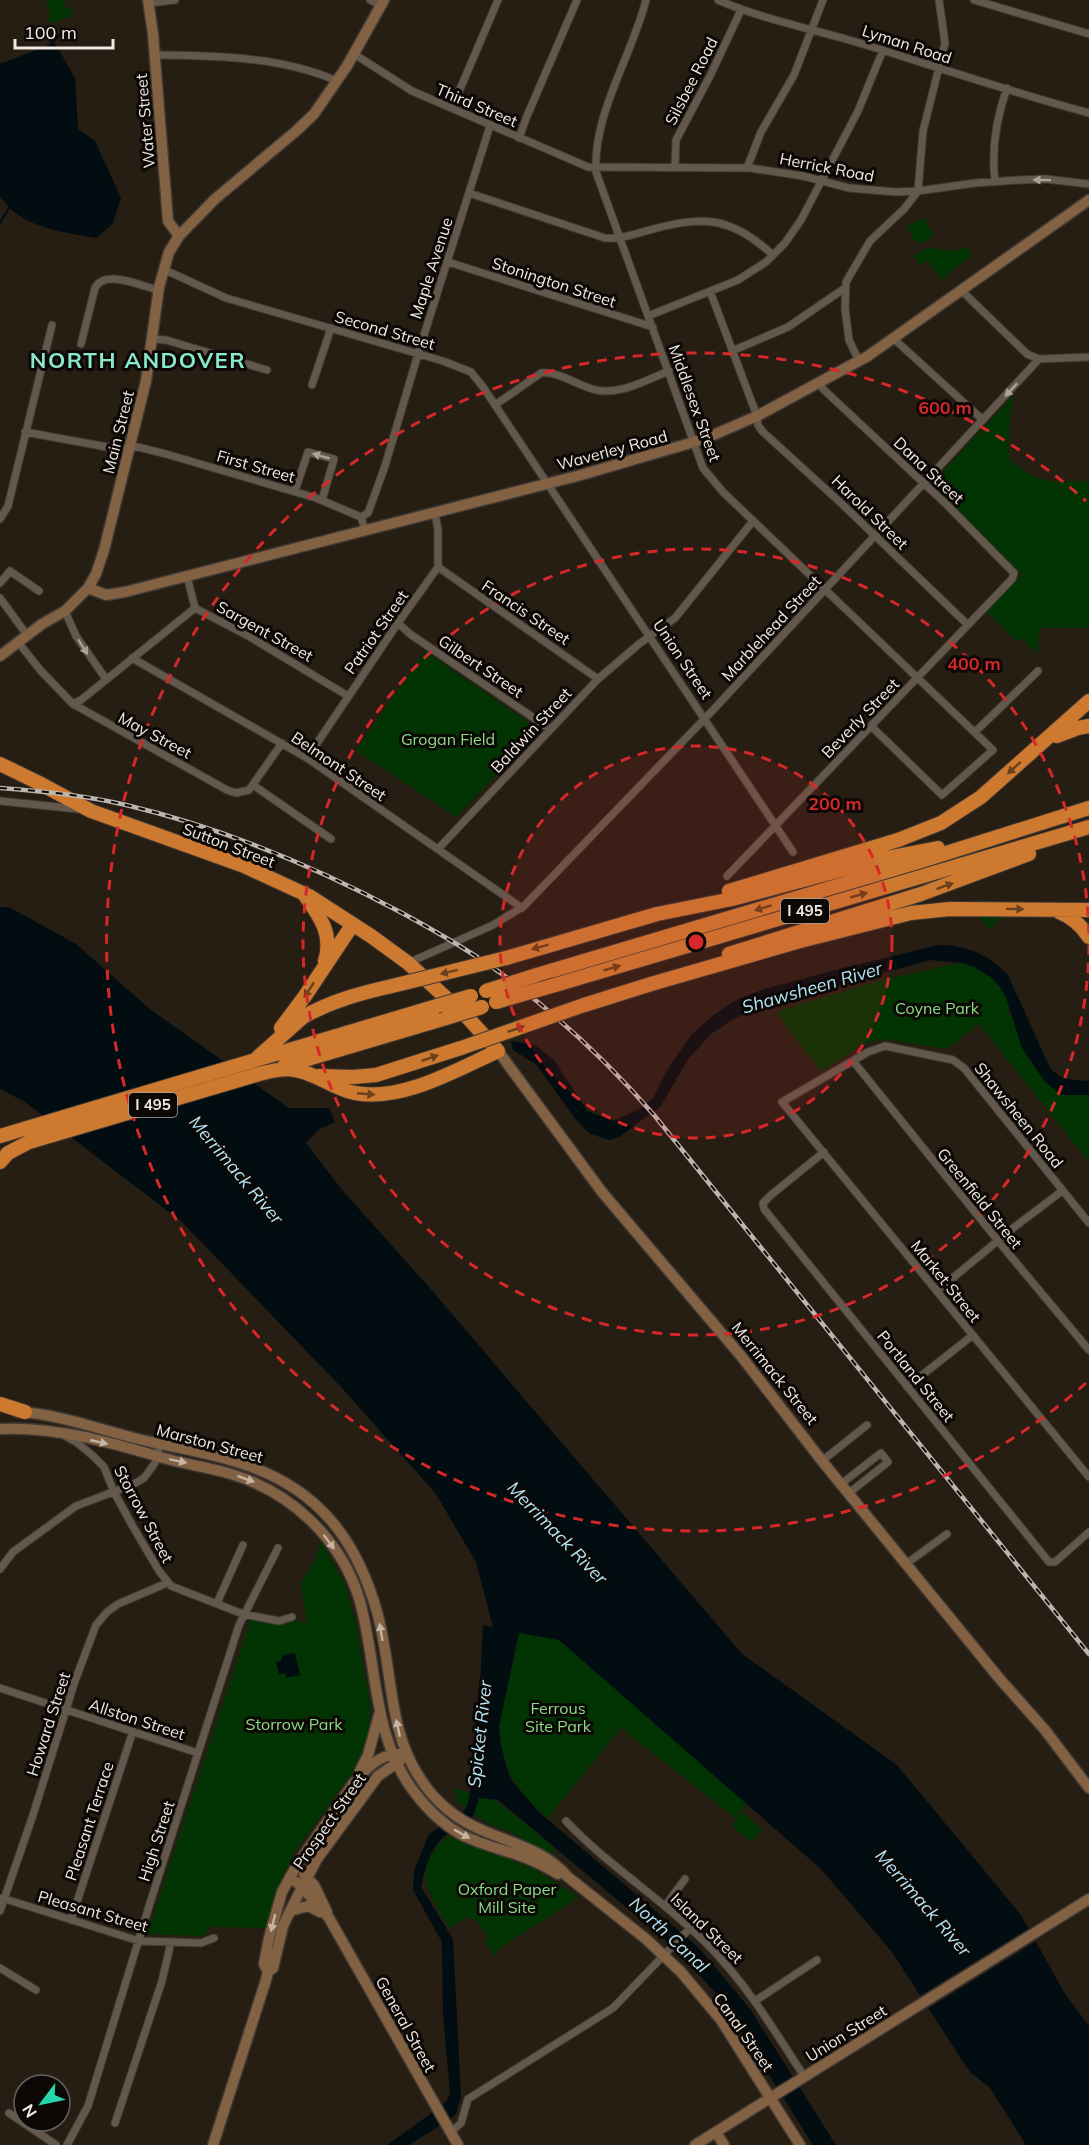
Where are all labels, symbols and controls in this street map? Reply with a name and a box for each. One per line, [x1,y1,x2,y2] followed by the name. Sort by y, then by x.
[15,12,112,50] scale bar
[860,20,954,68] street label: Lyman Road
[24,21,77,44] text: 100 m
[660,34,722,128] street label: Silsbee Road
[131,72,159,169] street label: Water Street
[433,79,521,131] street label: Third Street
[778,148,876,186] street label: Herrick Road
[1033,175,1052,184] one-way arrow
[405,215,457,321] street label: Maple Avenue
[489,253,619,312] street label: Stonington Street
[333,306,438,354] street label: Second Street
[665,342,726,464] street label: Middlesex Street
[30,346,246,374] district label: NORTH ANDOVER
[1005,382,1018,397] one-way arrow
[98,388,138,476] street label: Main Street
[918,396,972,419] text: 600 m
[555,426,669,474] street label: Waverley Road
[890,432,969,508] street label: Dana Street
[215,445,298,487] street label: First Street
[312,451,330,460] one-way arrow
[828,471,913,554] street label: Harold Street
[717,571,825,685] street label: Marblehead Street
[478,575,574,649] street label: Francis Street
[340,586,413,678] street label: Patriot Street
[213,596,317,666] street label: Sargent Street
[649,615,717,703] street label: Union Street
[435,630,527,702] street label: Gilbert Street
[77,638,89,654] one-way arrow
[947,652,1001,675] text: 400 m
[817,674,903,762] street label: Beverly Street
[486,683,576,777] street label: Baldwin Street
[115,707,195,763] street label: May Street
[288,727,391,805] street label: Belmont Street
[401,729,495,749] park label: Grogan Field
[1007,761,1022,774] one-way arrow
[808,792,862,815] text: 200 m
[180,818,278,872] street label: Sutton Street
[937,880,955,890] one-way arrow
[850,890,868,899] one-way arrow
[781,899,829,923] road number: I 495
[753,904,771,913] one-way arrow
[1005,904,1024,914] one-way arrow
[686,932,706,952] centre of rings
[531,943,549,953] one-way arrow
[739,956,886,1019] water label: Shawsheen River
[603,963,621,972] one-way arrow
[440,967,458,977] one-way arrow
[304,982,315,998] one-way arrow
[895,998,980,1018] park label: Coyne Park
[507,1024,525,1034] one-way arrow
[421,1053,439,1063] one-way arrow
[970,1058,1068,1172] street label: Shawsheen Road
[356,1089,375,1099] one-way arrow
[129,1093,177,1117] road number: I 495
[184,1111,289,1230] water label: Merrimack River
[933,1144,1027,1253] street label: Greenfield Street
[907,1236,985,1326] street label: Market Street
[728,1318,823,1429] street label: Merrimack Street
[873,1326,959,1426] street label: Portland Street
[155,1419,266,1467] street label: Marston Street
[90,1437,108,1447] one-way arrow
[169,1457,188,1466] one-way arrow
[110,1462,178,1566] street label: Storrow Street
[237,1474,255,1484] one-way arrow
[502,1476,613,1590] water label: Merrimack River
[323,1534,335,1549] one-way arrow
[376,1622,385,1641] one-way arrow
[22,1669,74,1779] street label: Howard Street
[462,1678,497,1789] water label: Spicket River
[87,1694,188,1744] street label: Allston Street
[525,1698,592,1736] park label: Ferrous Site Park
[246,1714,343,1734] park label: Storrow Park
[393,1718,402,1737] one-way arrow
[60,1759,118,1883] street label: Pleasant Terrace
[288,1769,370,1873] street label: Prospect Street
[134,1798,179,1884] street label: High Street
[454,1829,471,1839] one-way arrow
[871,1844,977,1962] water label: Merrimack River
[458,1879,556,1917] park label: Oxford Paper Mill Site
[36,1886,151,1936] street label: Pleasant Street
[667,1889,748,1968] street label: Island Street
[625,1892,715,1978] water label: North Canal
[267,1914,277,1933] one-way arrow
[372,1973,441,2076] street label: General Street
[710,1989,779,2076] street label: Canal Street
[802,2000,891,2066] street label: Union Street
[12,2073,72,2133] north arrow
[18,2101,41,2121] text: N

